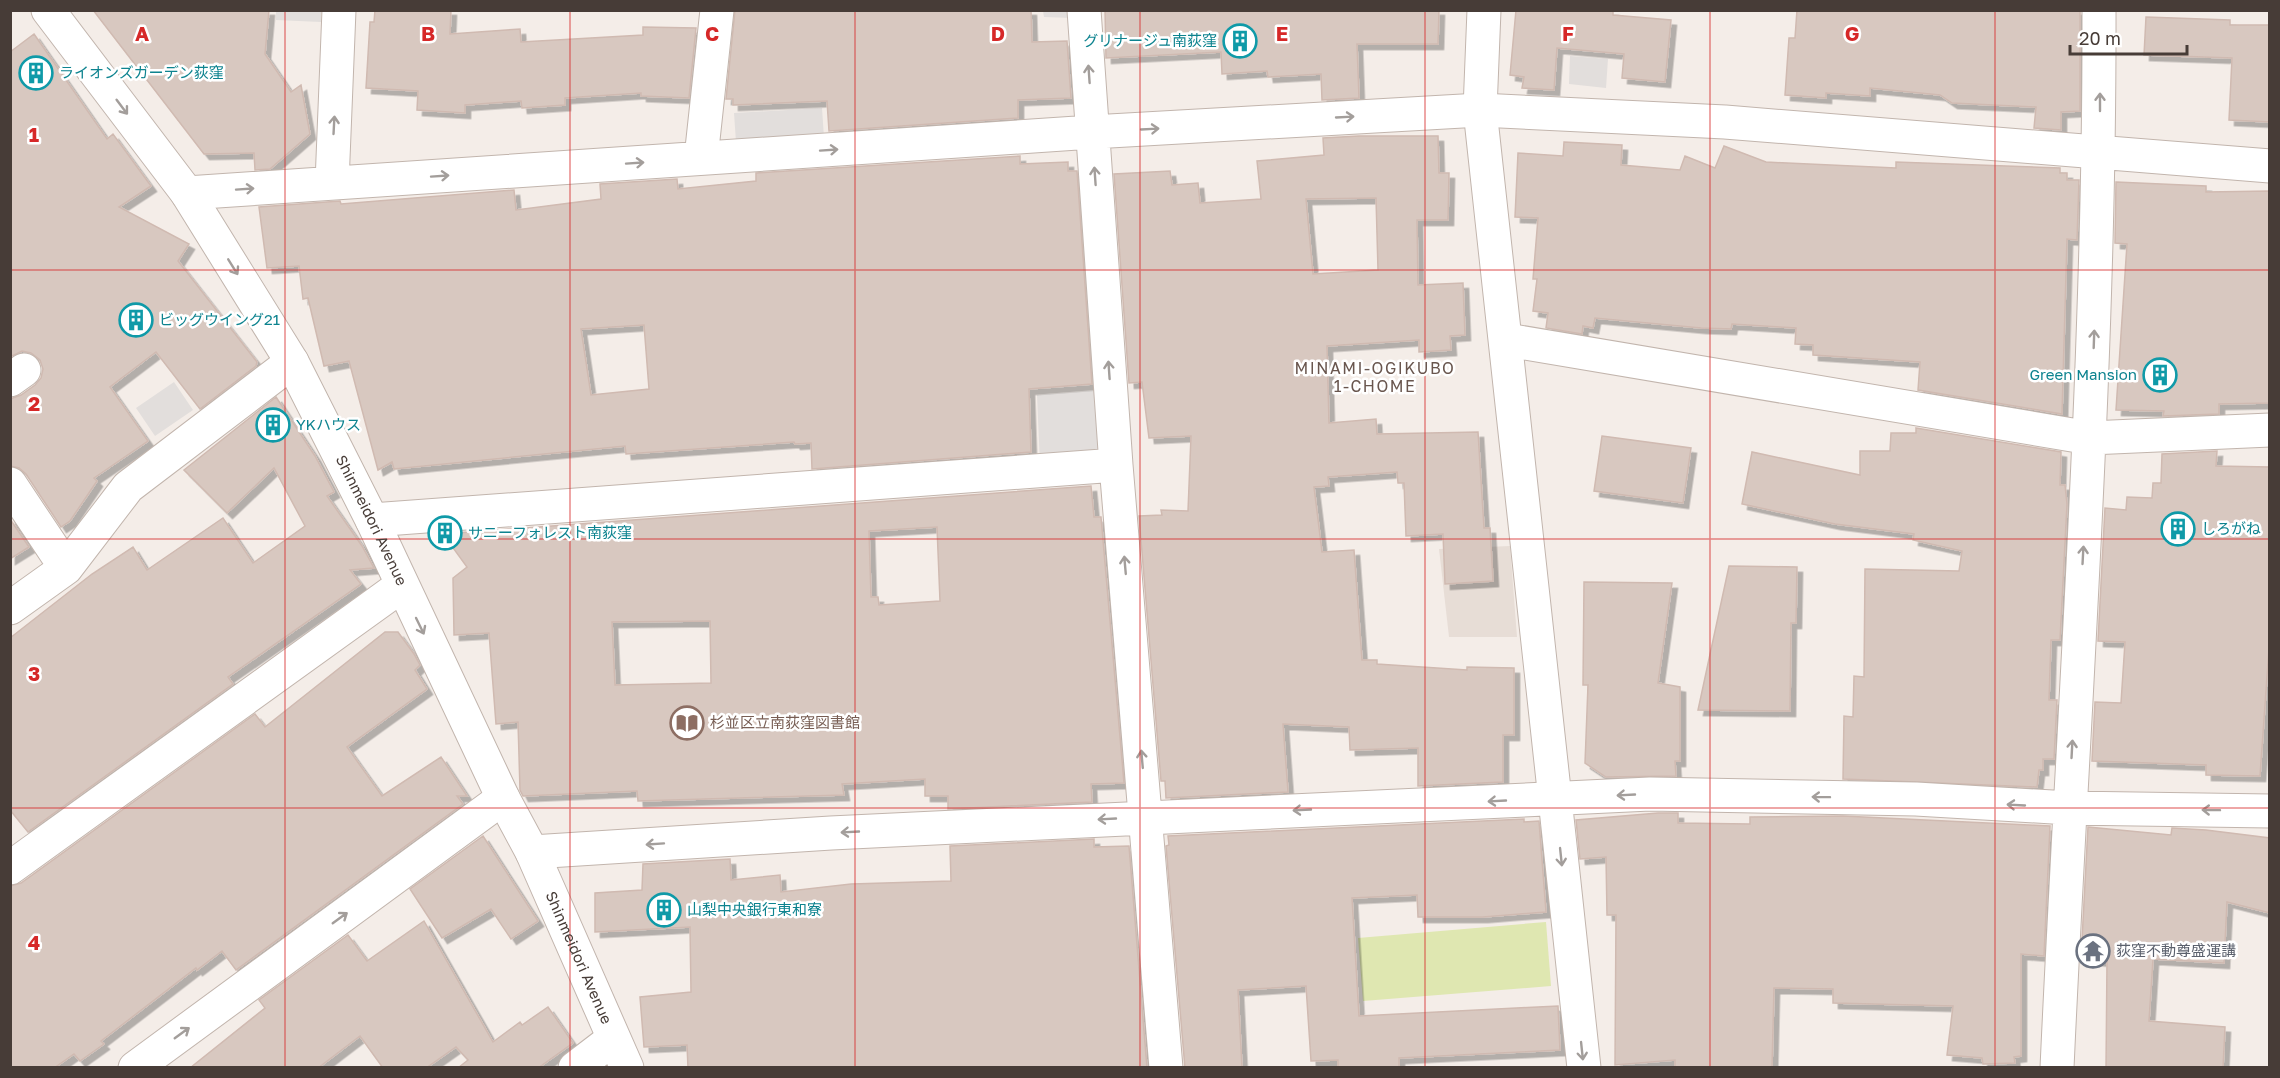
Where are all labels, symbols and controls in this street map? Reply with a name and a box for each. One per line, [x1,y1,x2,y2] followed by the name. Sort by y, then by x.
[2070,18,2187,56] scale bar
[135,21,149,45] text: A
[421,21,435,45] text: B
[705,21,719,45] text: C
[991,21,1005,45] text: D
[1276,21,1288,45] text: E
[1562,21,1574,45] text: F
[1845,21,1859,45] text: G
[1222,23,1258,59] building icon: グリナージュ南荻窪
[2079,27,2121,49] text: 20 m
[1083,31,1217,49] place label: グリナージュ南荻窪
[18,55,54,91] building icon: ライオンズガーデン荻窪
[59,63,224,81] place label: ライオンズガーデン荻窪
[1083,64,1094,84] one-way arrow
[2094,93,2106,113] one-way arrow
[115,99,128,115] one-way arrow
[1335,112,1354,123] one-way arrow
[329,115,340,135] one-way arrow
[29,122,39,146] text: 1
[1140,123,1160,134] one-way arrow
[819,144,839,155] one-way arrow
[624,157,644,168] one-way arrow
[1089,166,1100,186] one-way arrow
[430,170,449,181] one-way arrow
[235,183,255,194] one-way arrow
[227,258,239,275] one-way arrow
[118,302,154,338] building icon: ビッグウイング21
[159,310,280,328] place label: ビッグウイング21
[2088,329,2099,349] one-way arrow
[2142,357,2178,393] building icon: Green Mansion
[1295,358,1455,396] district label: MINAMI-OGIKUBO 1-CHOME
[1103,361,1114,381] one-way arrow
[2030,365,2137,383] place label: Green Mansion
[28,391,40,415] text: 2
[255,407,291,443] building icon: YKハウス
[296,415,361,433] place label: YKハウス
[333,452,412,588] street label: Shinmeidori Avenue
[2160,511,2196,547] building icon: しろがね
[427,515,463,551] building icon: サニーフォレスト南荻窪
[2201,519,2261,537] place label: しろがね
[468,523,632,541] place label: サニーフォレスト南荻窪
[2078,545,2089,565] one-way arrow
[1119,555,1130,575] one-way arrow
[415,616,427,634] one-way arrow
[28,661,40,685] text: 3
[669,705,705,741] library icon: 杉並区立南荻窪図書館
[710,713,860,731] place label: 杉並区立南荻窪図書館
[2067,740,2078,760] one-way arrow
[1136,749,1147,769] one-way arrow
[1617,790,1637,801] one-way arrow
[1812,792,1832,803] one-way arrow
[1487,796,1507,807] one-way arrow
[2007,799,2027,810] one-way arrow
[1292,805,1312,816] one-way arrow
[2202,805,2222,816] one-way arrow
[1098,814,1118,825] one-way arrow
[840,827,860,838] one-way arrow
[646,839,666,850] one-way arrow
[1556,846,1567,866] one-way arrow
[542,888,617,1027] street label: Shinmeidori Avenue
[646,892,682,928] building icon: 山梨中央銀行東和寮
[687,900,822,918] place label: 山梨中央銀行東和寮
[331,911,347,924] one-way arrow
[28,930,40,954] text: 4
[2075,933,2111,969] temple icon: 荻窪不動尊盛運講
[2116,941,2236,959] place label: 荻窪不動尊盛運講
[174,1027,190,1039] one-way arrow
[1577,1040,1588,1060] one-way arrow

